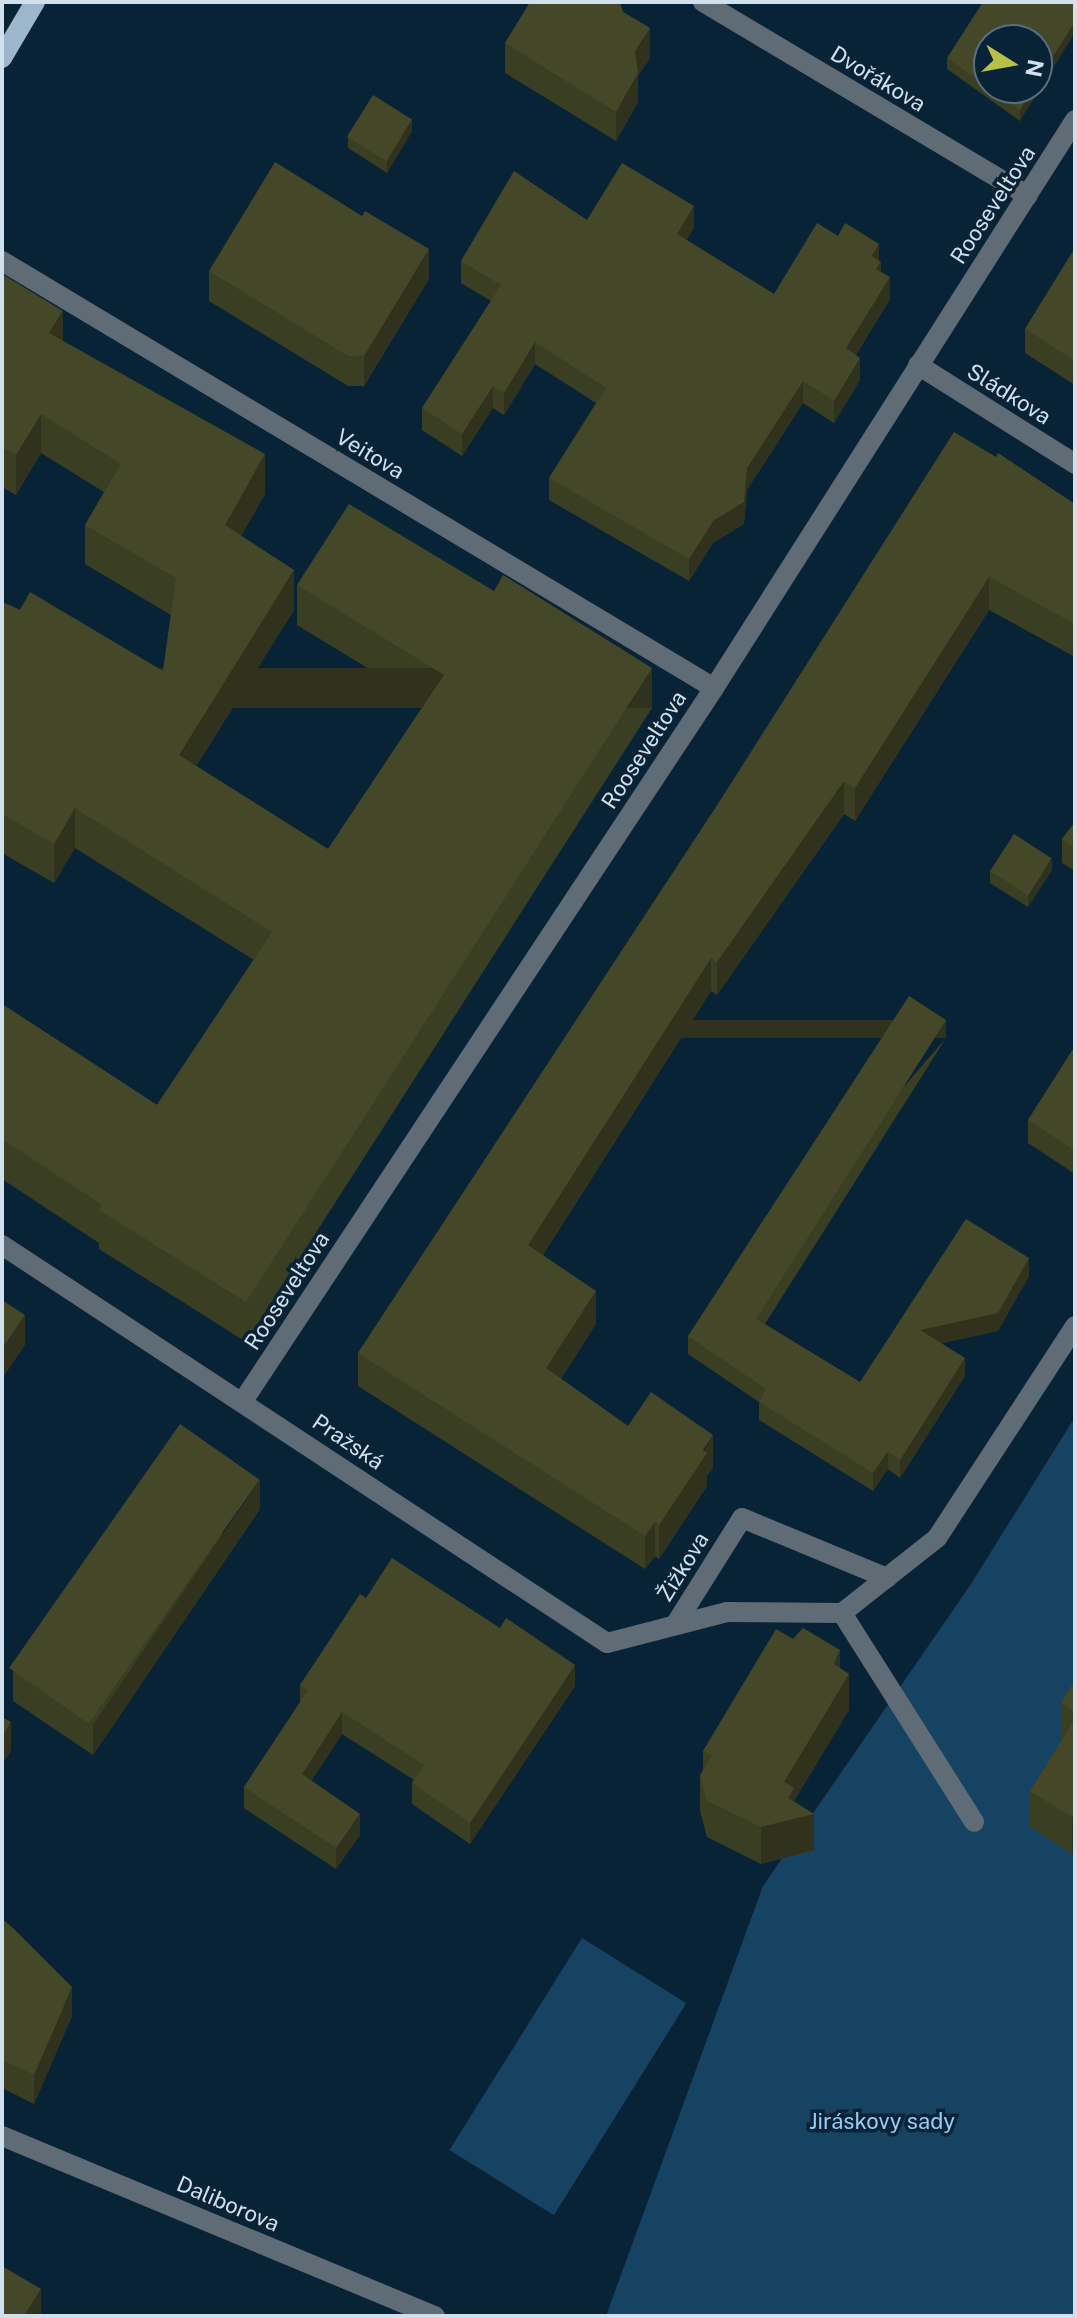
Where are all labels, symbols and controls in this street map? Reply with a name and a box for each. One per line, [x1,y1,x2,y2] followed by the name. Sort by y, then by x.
[973,24,1053,104] north arrow
[826,40,930,118] street label: Dvořákova
[1020,57,1049,79] text: N
[945,141,1041,269] street label: Rooseveltova
[962,358,1056,430] street label: Sládkova
[331,423,409,485] street label: Veitova
[596,686,692,814] street label: Rooseveltova
[239,1227,335,1355] street label: Rooseveltova
[307,1409,389,1475] street label: Pražská
[651,1527,715,1607] street label: Žižkova
[809,2109,955,2135] park label: Jiráskovy sady
[173,2171,283,2237] street label: Daliborova

